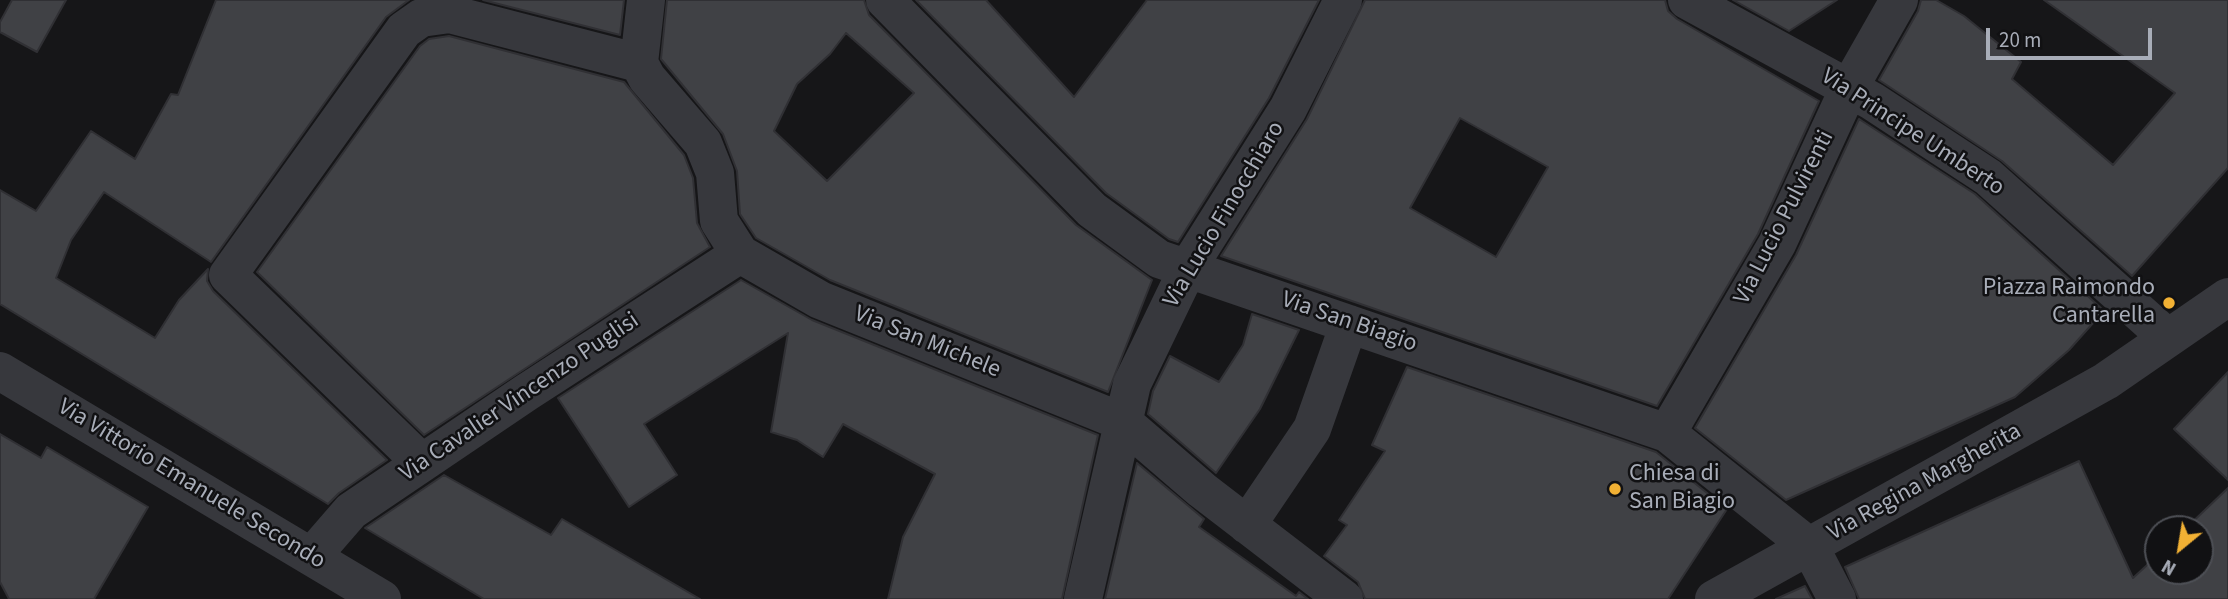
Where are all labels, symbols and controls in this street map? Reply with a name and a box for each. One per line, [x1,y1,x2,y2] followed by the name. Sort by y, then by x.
[1990,14,2156,58] scale bar
[1999,25,2041,55] text: 20 m
[1815,63,2009,203] street label: Via Principe Umberto
[1158,117,1292,313] street label: Via Lucio Finocchiaro
[1729,126,1841,310] street label: Via Lucio Pulvirenti
[1983,275,2155,331] place label: Piazza Raimondo Cantarella
[1278,286,1420,360] street label: Via San Biagio
[2161,295,2177,311] marker: Piazza Raimondo Cantarella
[850,301,1004,385] street label: Via San Michele
[395,307,645,489] street label: Via Cavalier Vincenzo Puglisi
[52,394,330,576] street label: Via Vittorio Emanuele Secondo
[1823,418,2027,548] street label: Via Regina Margherita
[1629,461,1735,517] place label: Chiesa di San Biagio
[1607,481,1623,497] marker: Chiesa di San Biagio
[2144,515,2214,585] north arrow
[2157,552,2181,582] text: N

